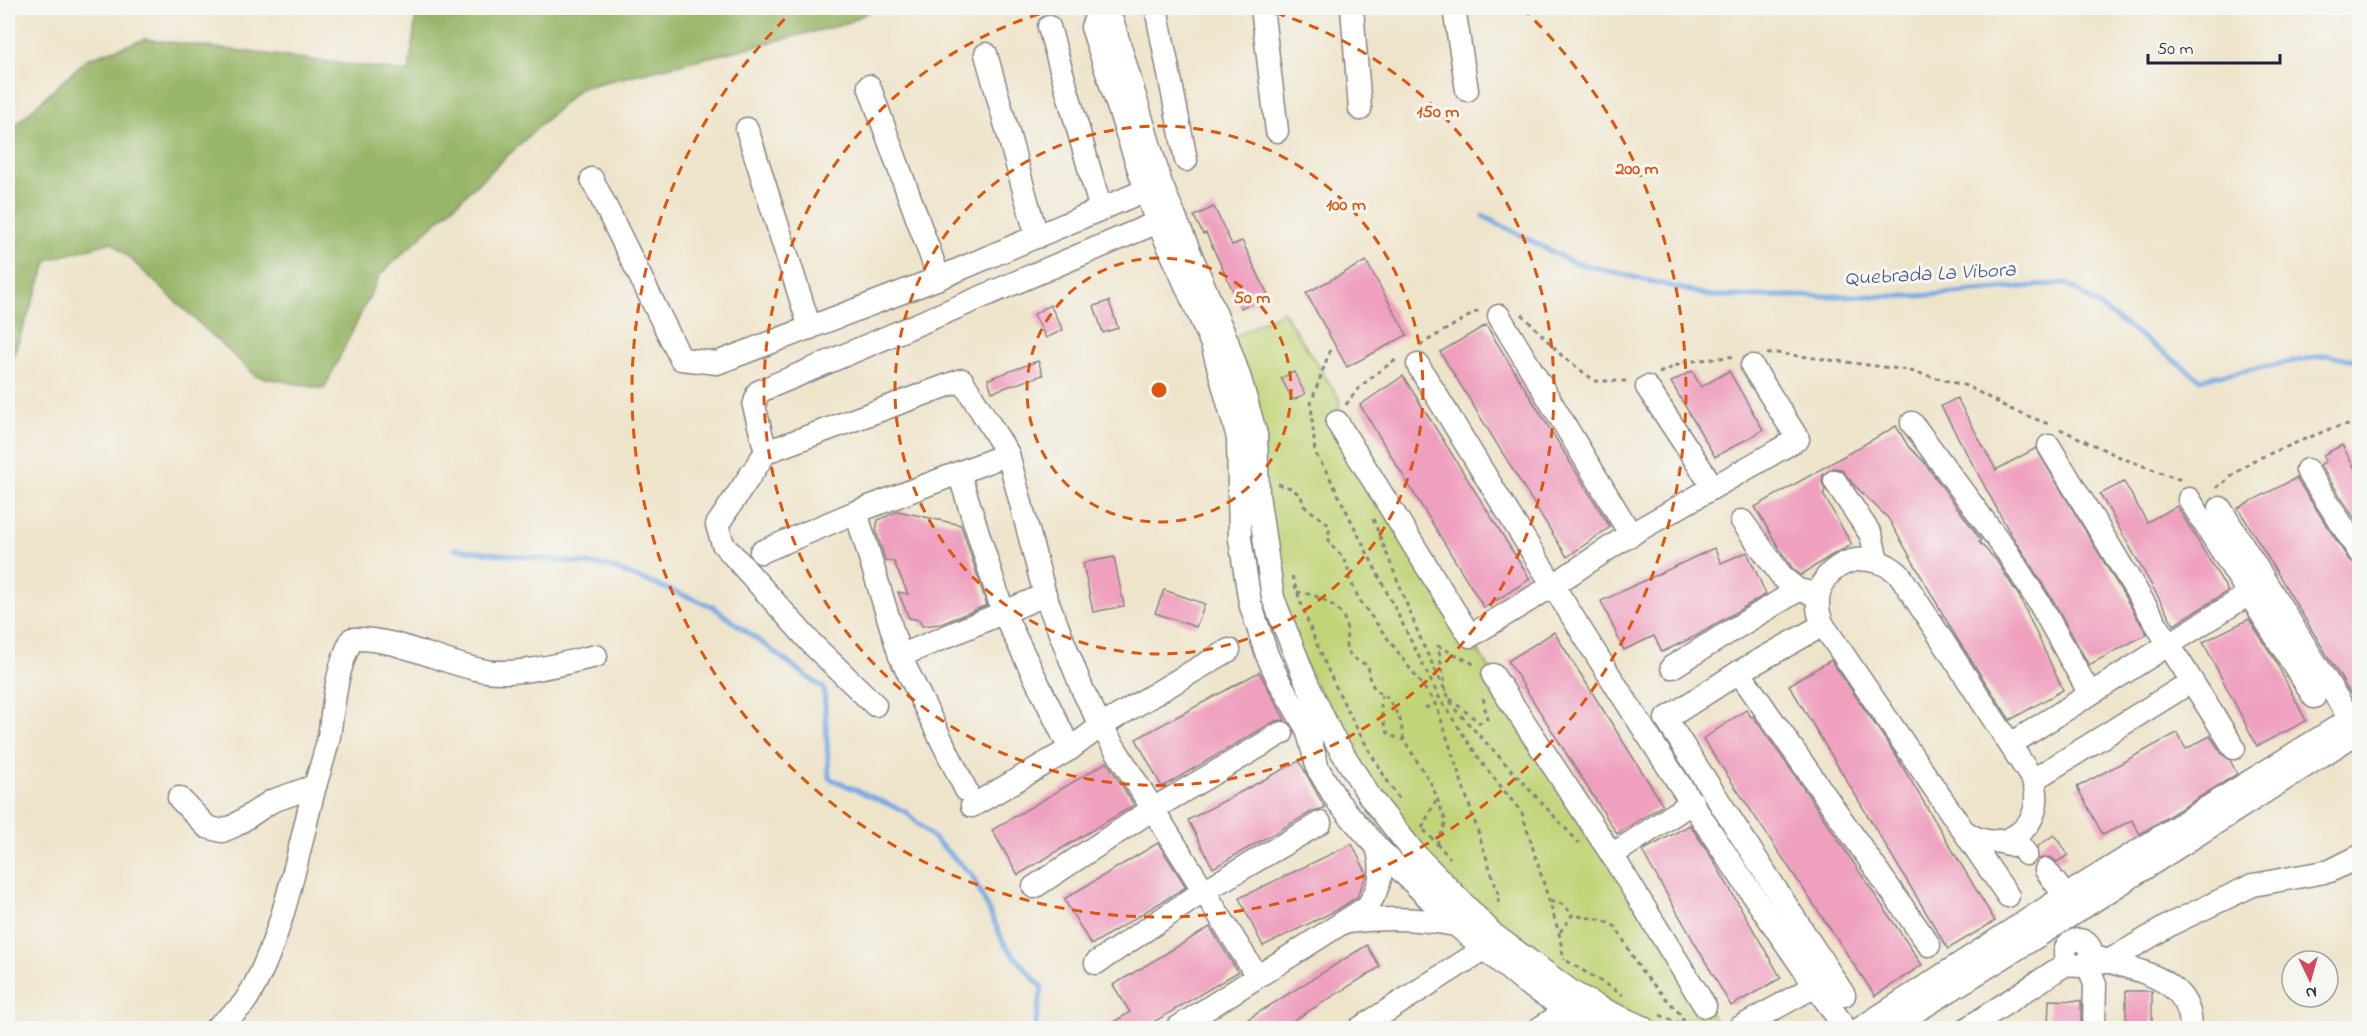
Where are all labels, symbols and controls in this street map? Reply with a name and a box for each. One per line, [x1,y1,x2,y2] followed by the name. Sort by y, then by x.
[2148,27,2280,65] scale bar
[2157,37,2194,63] text: 50 m
[1417,100,1459,126] text: 150 m
[1615,157,1659,183] text: 200 m
[1326,193,1366,219] text: 100 m
[1844,256,2017,294] water label: Quebrada La Vibora
[1234,286,1270,312] text: 50 m
[1149,380,1169,400] centre of rings
[2280,949,2340,1009] north arrow
[2305,980,2318,1004] text: N

